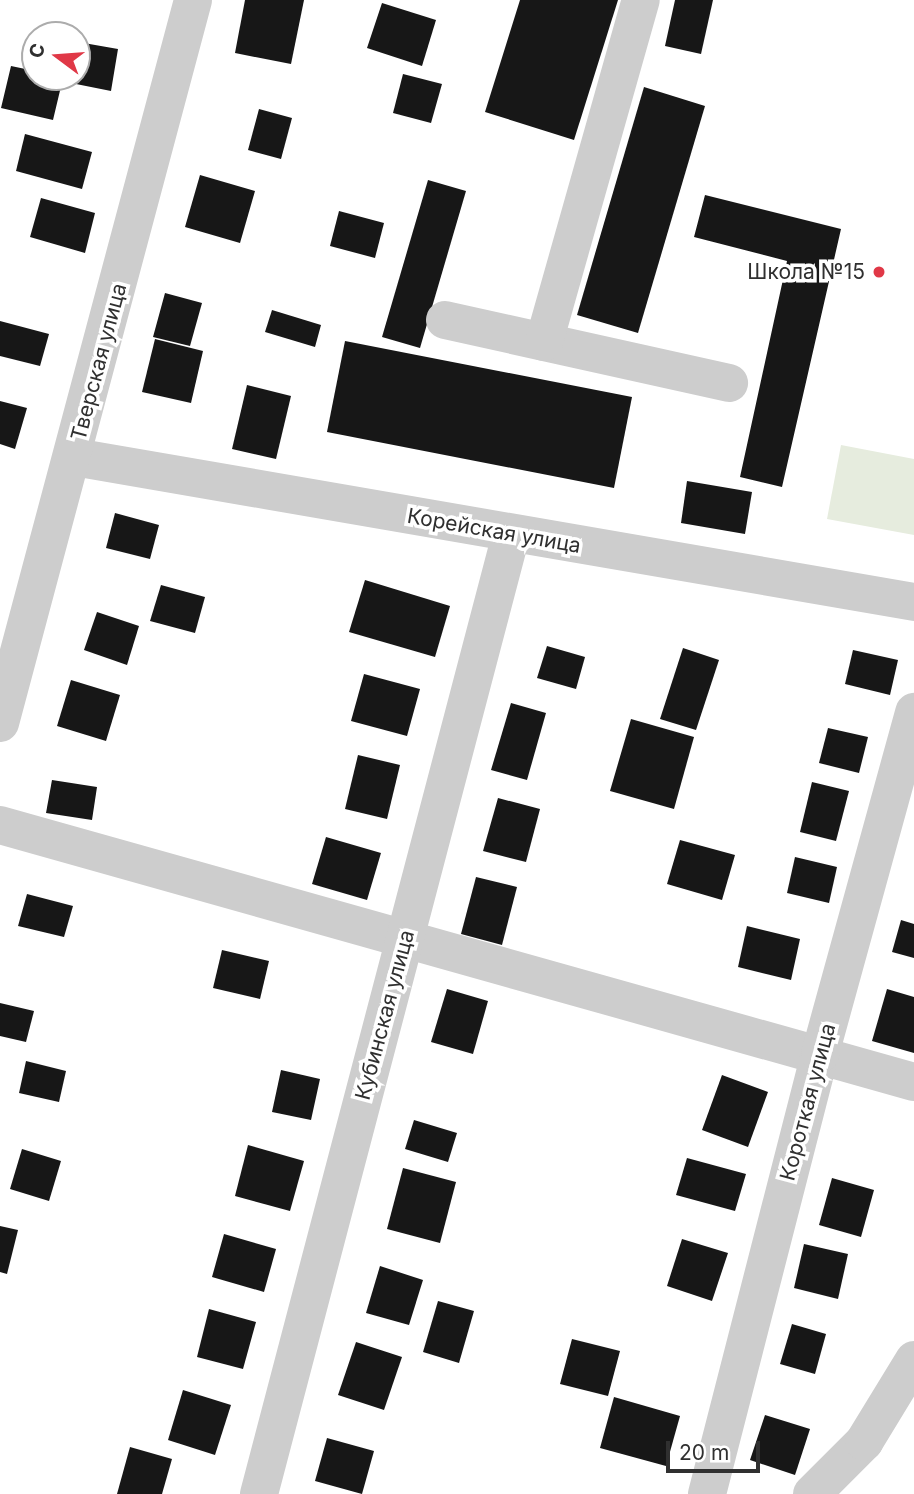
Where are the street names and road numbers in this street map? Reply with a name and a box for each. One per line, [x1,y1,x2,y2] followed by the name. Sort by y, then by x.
[66,281,132,443] street label: Тверская улица
[405,503,583,559] street label: Корейская улица
[350,927,420,1103] street label: Кубинская улица
[775,1021,841,1183] street label: Короткая улица

